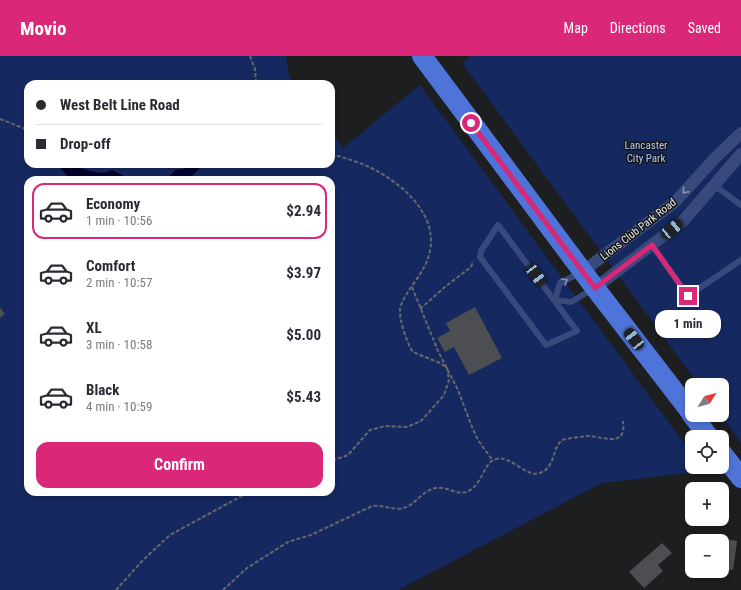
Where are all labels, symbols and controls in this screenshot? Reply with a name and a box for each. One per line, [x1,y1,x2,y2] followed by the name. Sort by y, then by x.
[20,17,67,40] text: Movio
[564,20,588,36] text: Map
[610,20,666,36] text: Directions
[688,20,721,36] text: Saved
[60,96,180,114] text: West Belt Line Road
[462,114,480,132] route start
[60,135,111,153] text: Drop-off
[625,139,668,165] park label: Lancaster City Park
[682,186,689,194] one-way arrow
[38,193,74,229] icon: car
[86,195,140,213] text: Economy
[598,196,679,263] street label: Lions Club Park Road
[286,202,321,220] text: $2.94
[86,213,152,228] text: 1 min · 10:56
[659,217,685,241] car
[38,255,74,291] icon: car
[86,257,135,275] text: Comfort
[524,262,548,288] car
[286,264,321,282] text: $3.97
[86,275,152,290] text: 2 min · 10:57
[561,279,568,286] one-way arrow
[679,287,697,305] route end
[655,310,721,338] callout: 1 min
[674,316,702,331] text: 1 min
[38,317,74,353] icon: car
[86,319,102,337] text: XL
[286,326,321,344] text: $5.00
[622,326,646,352] car
[86,337,152,352] text: 3 min · 10:58
[685,378,729,422] north arrow
[685,378,729,578] map controls
[38,379,74,415] icon: car
[86,381,119,399] text: Black
[286,388,321,406] text: $5.43
[86,399,152,414] text: 4 min · 10:59
[685,430,729,474] button: locate
[36,442,323,488] button: Confirm
[685,482,729,526] button: +
[685,534,729,578] button: −

